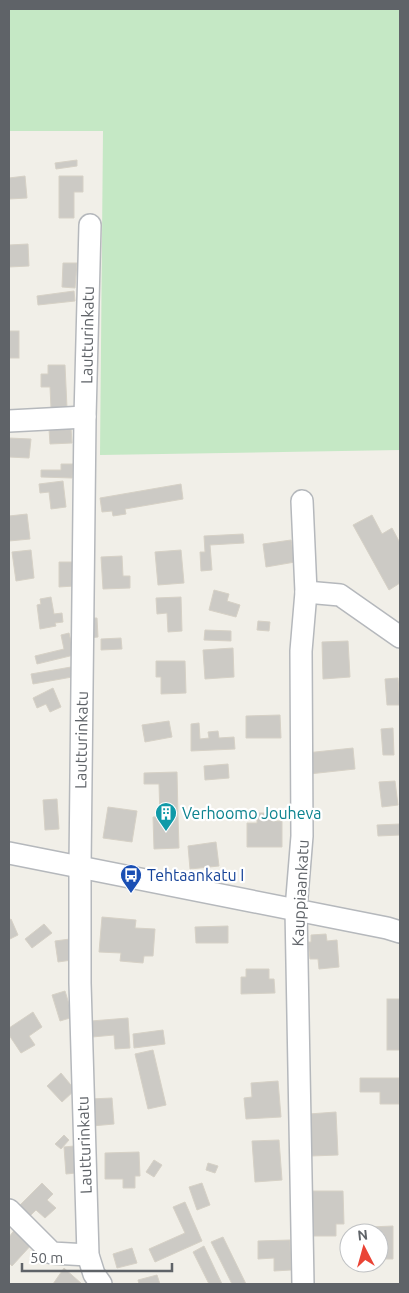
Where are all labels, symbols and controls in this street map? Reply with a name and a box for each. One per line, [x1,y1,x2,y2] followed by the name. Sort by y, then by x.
[77,286,97,384] street label: Lautturinkatu
[71,691,91,789] street label: Lautturinkatu
[154,801,178,832] building icon: Verhoomo Jouheva
[182,804,322,822] place label: Verhoomo Jouheva
[288,839,312,947] street label: Kauppiaankatu
[119,863,143,894] bus stop icon: Tehtaankatu I
[147,866,244,884] place label: Tehtaankatu I
[73,1096,95,1194] street label: Lautturinkatu
[339,1223,389,1273] north arrow
[357,1227,369,1244] text: N
[22,1240,172,1272] scale bar
[30,1249,63,1266] text: 50 m

